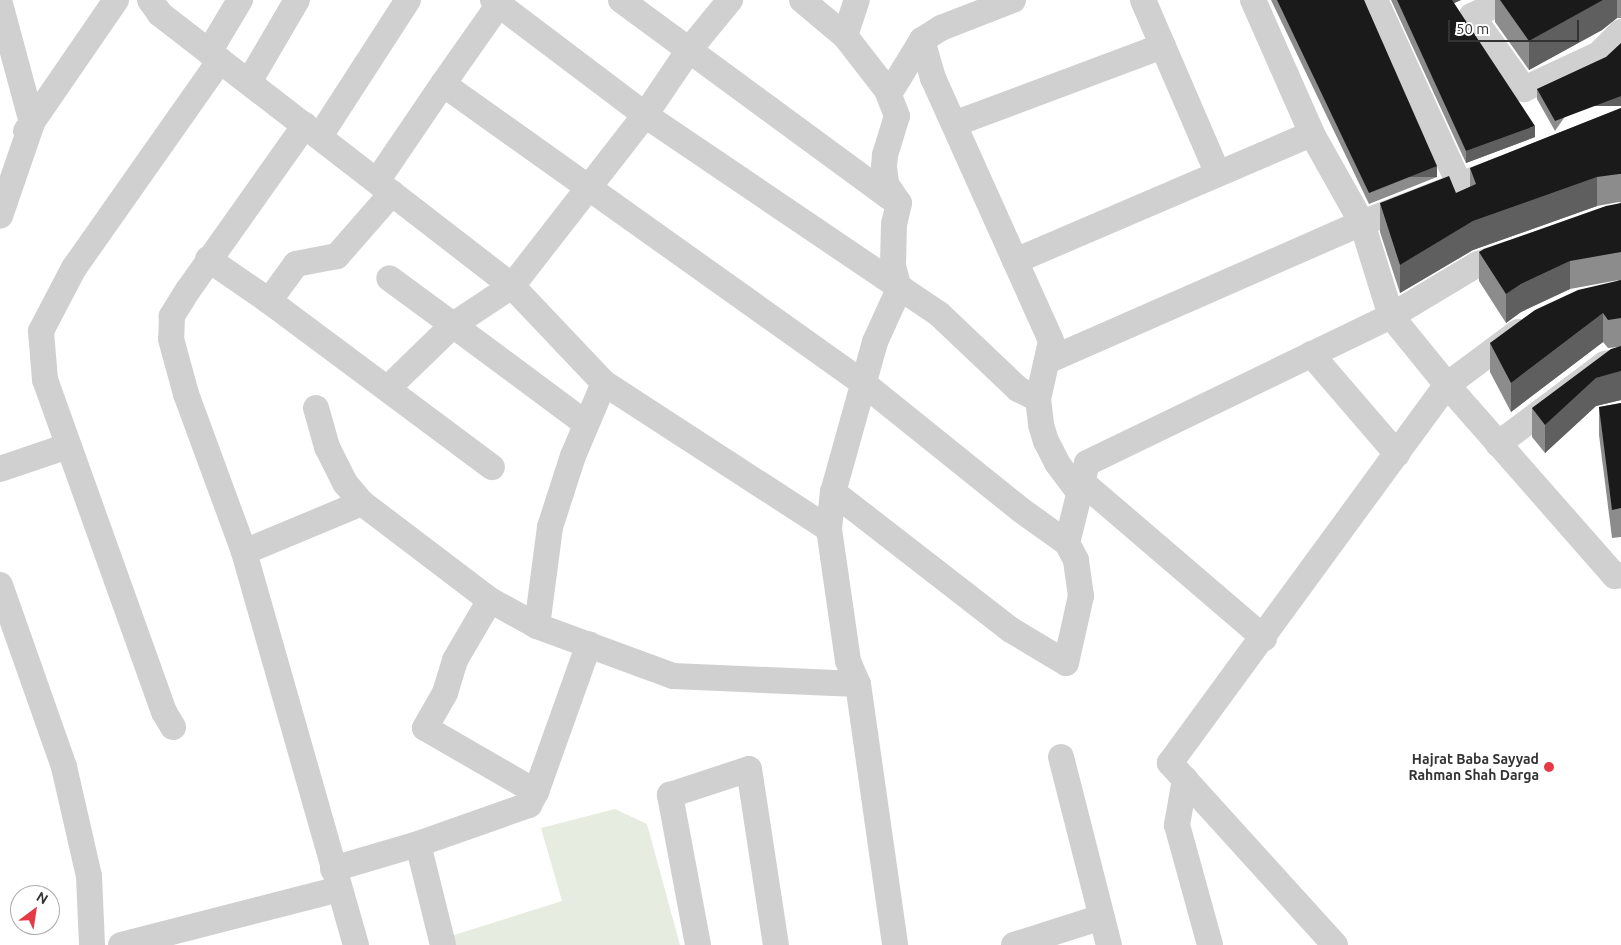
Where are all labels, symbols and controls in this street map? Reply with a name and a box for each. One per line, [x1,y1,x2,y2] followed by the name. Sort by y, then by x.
[1451,10,1582,42] scale bar
[1456,20,1489,37] text: 50 m
[1409,751,1539,784] place label: Hajrat Baba Sayyad Rahman Shah Darga
[1543,761,1555,773] marker: Hajrat Baba Sayyad Rahman Shah Darga
[10,885,60,935] north arrow
[34,888,51,908] text: N

